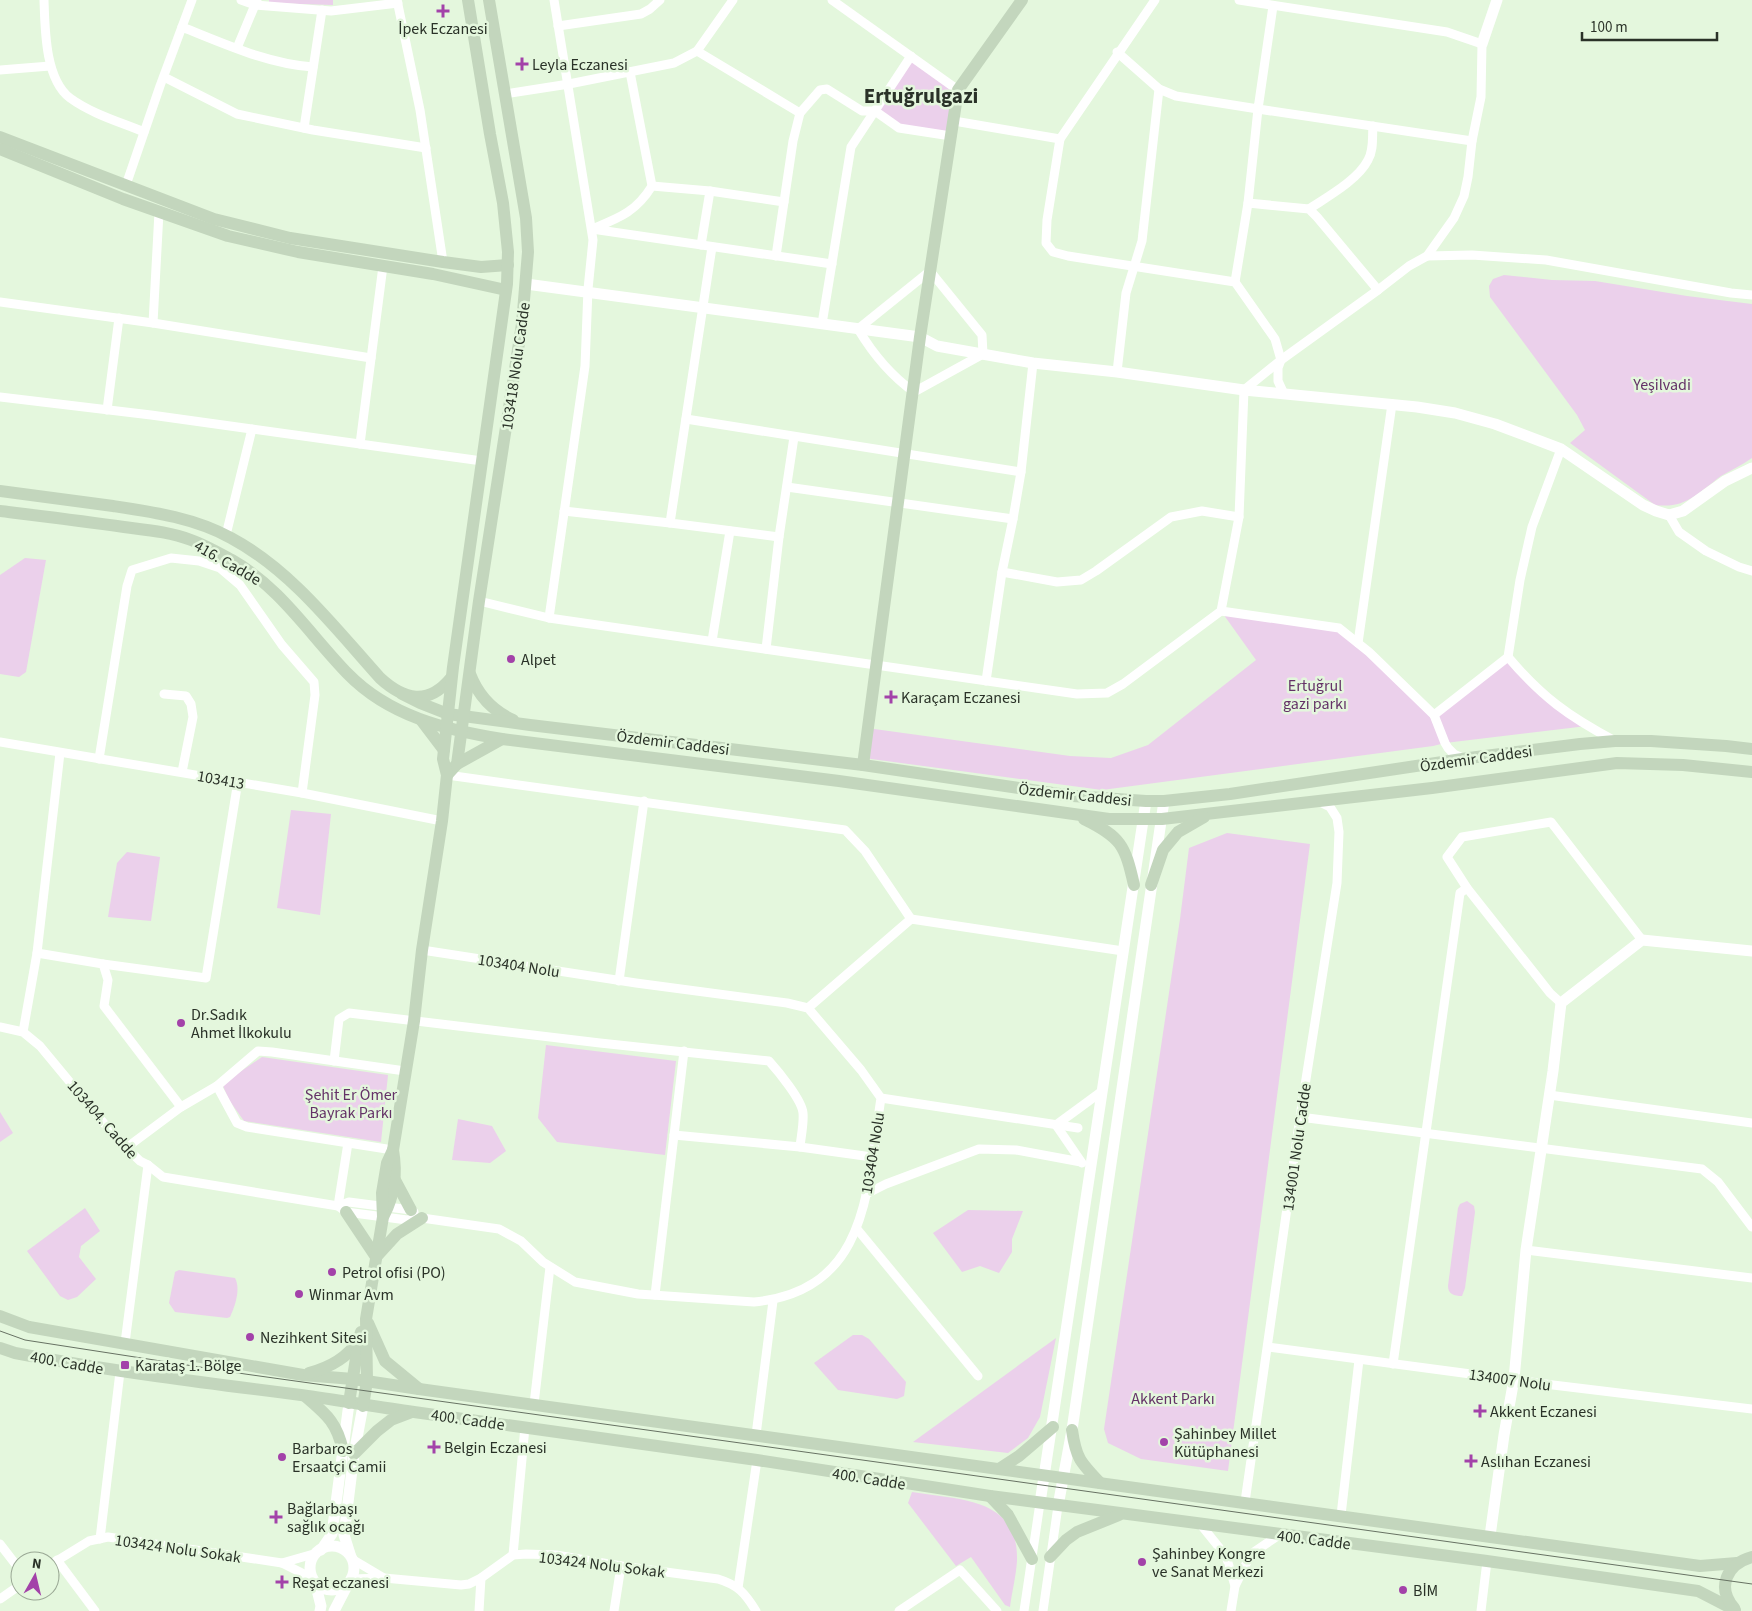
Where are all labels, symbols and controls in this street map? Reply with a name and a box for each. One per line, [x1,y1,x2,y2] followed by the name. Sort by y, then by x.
[437,5,449,17] marker: İpek Eczanesi
[1582,10,1717,42] scale bar
[1590,17,1628,38] text: 100 m
[398,18,488,40] place label: İpek Eczanesi
[532,54,628,76] place label: Leyla Eczanesi
[516,58,528,70] marker: Leyla Eczanesi
[864,81,978,111] district label: Ertuğrulgazi
[496,301,536,431] street label: 103418 Nolu Cadde
[1632,374,1691,396] park label: Yeşilvadi
[190,535,265,591] street label: 416. Cadde
[521,649,556,671] place label: Alpet
[505,653,517,665] marker: Alpet
[1283,675,1347,715] park label: Ertuğrul gazi parkı
[901,687,1021,709] place label: Karaçam Eczanesi
[885,691,897,703] marker: Karaçam Eczanesi
[615,725,731,761] street label: Özdemir Caddesi
[1418,740,1534,778] street label: Özdemir Caddesi
[195,765,246,795] street label: 103413
[1017,778,1132,812] street label: Özdemir Caddesi
[476,949,561,983] street label: 103404 Nolu
[191,1004,292,1044] place label: Dr.Sadık Ahmet İlkokulu
[175,1017,187,1029] marker: Dr.Sadık Ahmet İlkokulu
[62,1076,143,1164] street label: 103404. Cadde
[1277,1082,1317,1212] street label: 134001 Nolu Cadde
[305,1084,398,1124] park label: Şehit Er Ömer Bayrak Parkı
[856,1111,890,1196] street label: 103404 Nolu
[342,1262,446,1284] place label: Petrol ofisi (PO)
[326,1266,338,1278] marker: Petrol ofisi (PO)
[309,1284,394,1306] place label: Winmar Avm
[293,1288,305,1300] marker: Winmar Avm
[260,1327,367,1349] place label: Nezihkent Sitesi
[244,1331,256,1343] marker: Nezihkent Sitesi
[29,1346,105,1380] street label: 400. Cadde
[135,1355,242,1377] place label: Karataş 1. Bölge
[119,1359,131,1371] marker: Karataş 1. Bölge
[1467,1363,1552,1397] street label: 134007 Nolu
[1131,1388,1215,1410] park label: Akkent Parkı
[1490,1401,1597,1423] place label: Akkent Eczanesi
[430,1404,506,1436] street label: 400. Cadde
[1474,1405,1486,1417] marker: Akkent Eczanesi
[1174,1423,1277,1463] place label: Şahinbey Millet Kütüphanesi
[1158,1436,1170,1448] marker: Şahinbey Millet Kütüphanesi
[444,1437,547,1459] place label: Belgin Eczanesi
[292,1438,387,1478] place label: Barbaros Ersaatçi Camii
[428,1441,440,1453] marker: Belgin Eczanesi
[276,1451,288,1463] marker: Barbaros Ersaatçi Camii
[1481,1451,1591,1473] place label: Aslıhan Eczanesi
[1465,1455,1477,1467] marker: Aslıhan Eczanesi
[831,1462,907,1496] street label: 400. Cadde
[287,1498,365,1538] place label: Bağlarbaşı sağlık ocağı
[269,1510,283,1524] marker: Bağlarbaşı sağlık ocağı
[1276,1525,1352,1555] street label: 400. Cadde
[114,1529,242,1569] street label: 103424 Nolu Sokak
[1152,1543,1266,1583] place label: Şahinbey Kongre ve Sanat Merkezi
[538,1546,666,1584] street label: 103424 Nolu Sokak
[10,1551,60,1601] north arrow
[31,1554,43,1575] text: N
[1136,1556,1148,1568] marker: Şahinbey Kongre ve Sanat Merkezi
[292,1572,389,1594] place label: Reşat eczanesi
[276,1576,288,1588] marker: Reşat eczanesi
[1413,1580,1438,1602] place label: BİM
[1397,1584,1409,1596] marker: BİM

